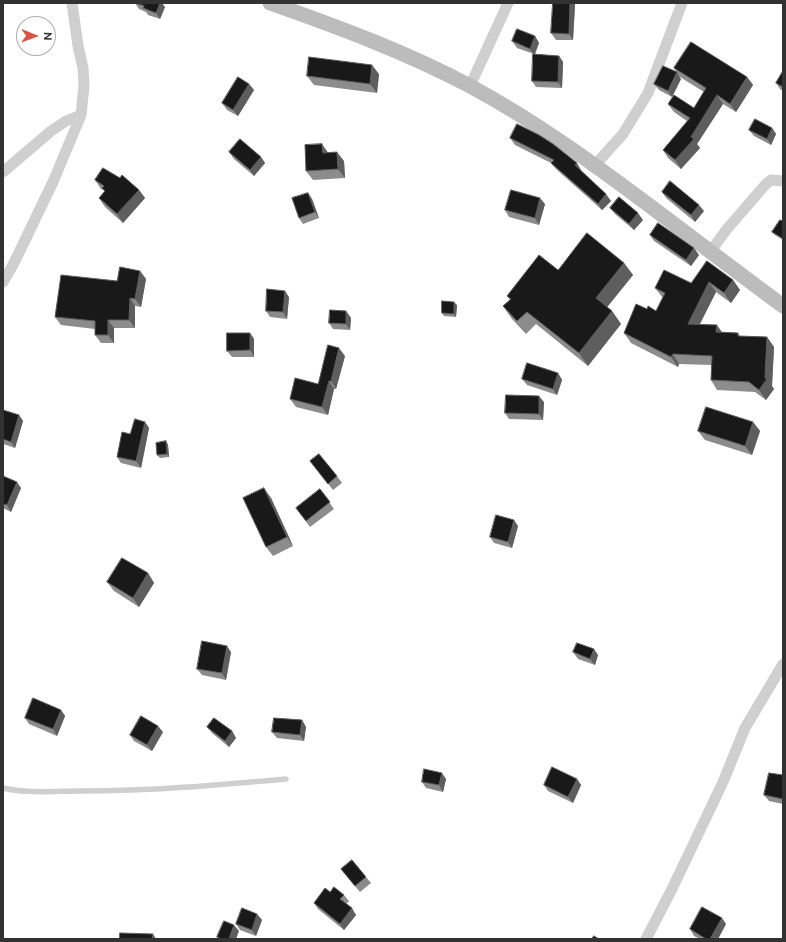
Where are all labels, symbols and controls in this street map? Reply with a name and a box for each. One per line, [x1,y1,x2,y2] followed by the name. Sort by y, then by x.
[16,16,56,56] north arrow
[41,32,54,41] text: N

